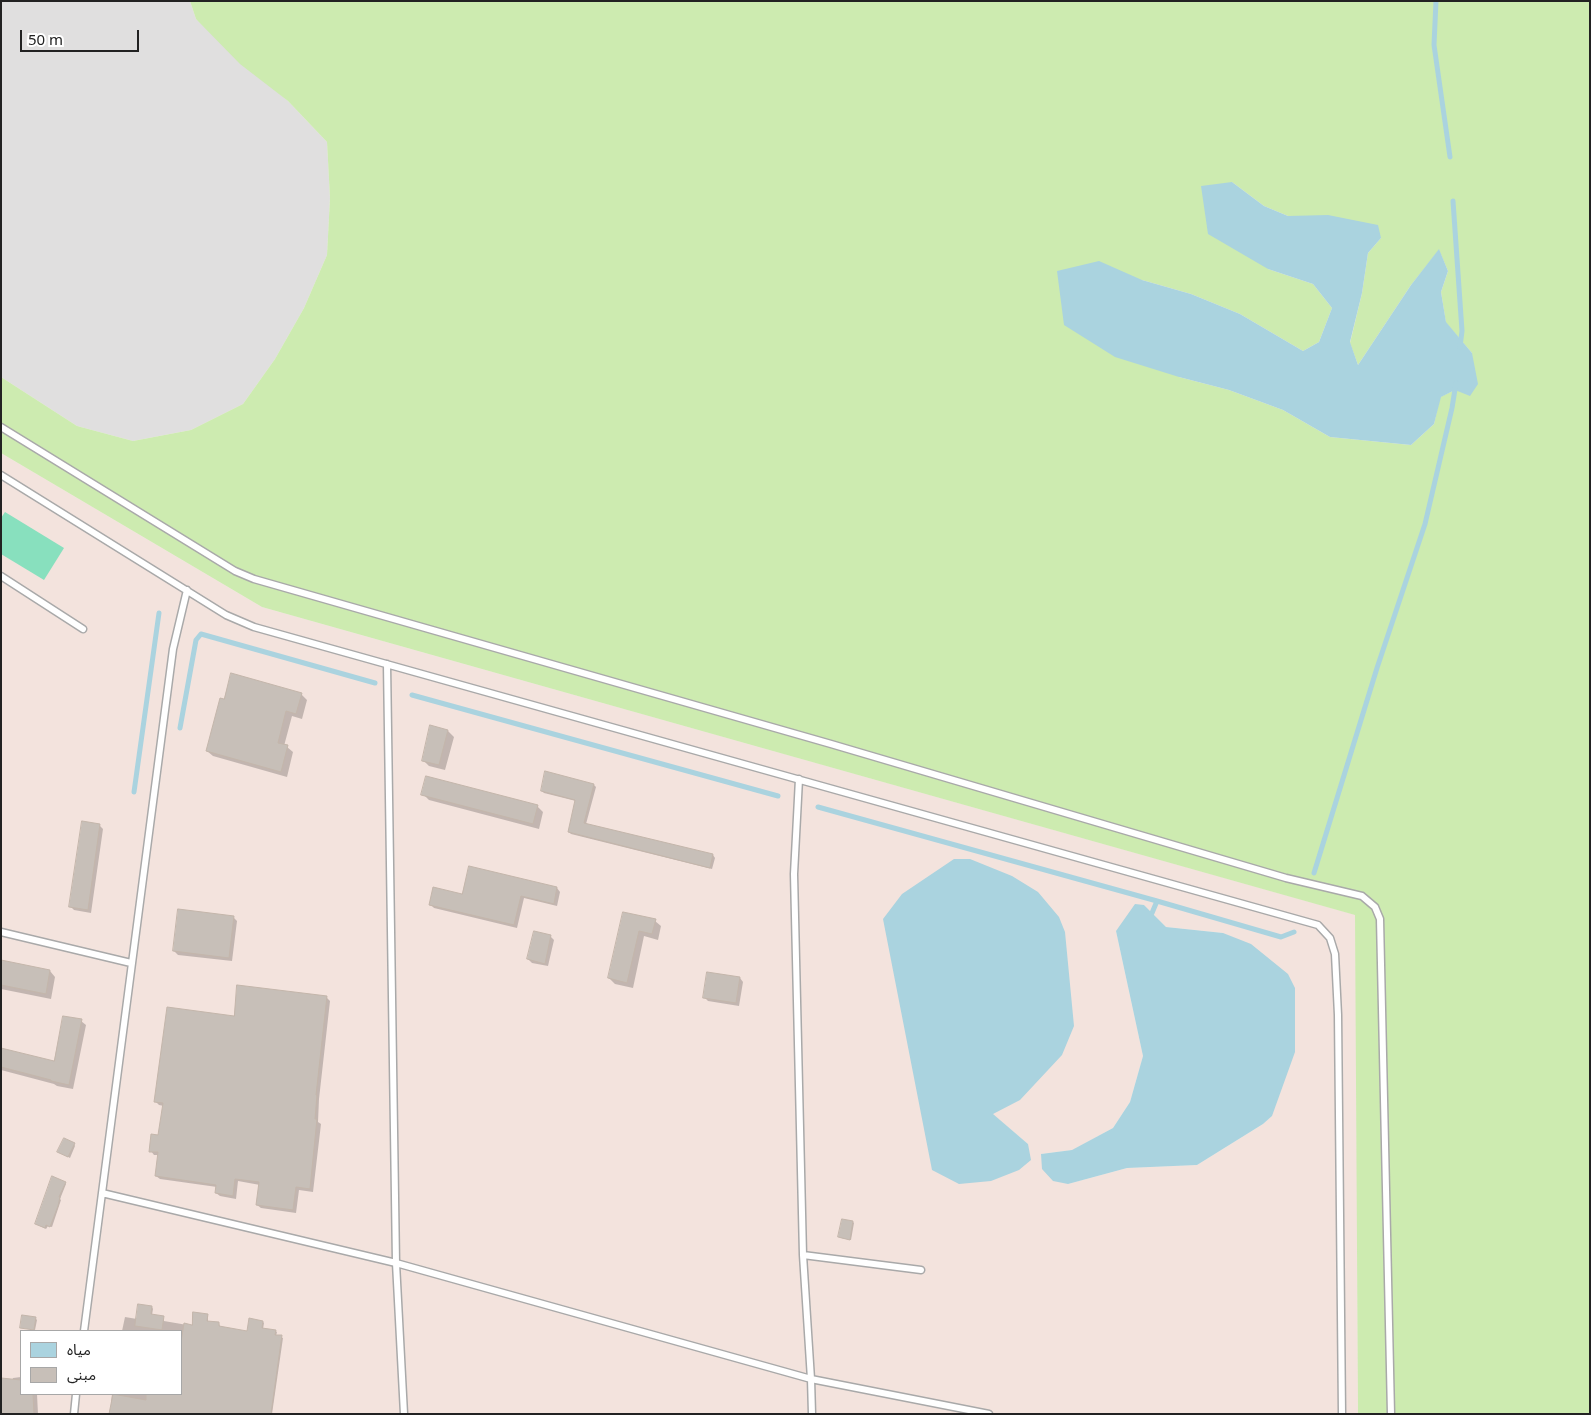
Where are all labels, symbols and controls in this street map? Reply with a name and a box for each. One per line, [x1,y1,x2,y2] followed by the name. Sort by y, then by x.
[22,20,141,52] scale bar
[28,29,63,49] text: 50 m
[20,1330,182,1395] legend
[67,1339,91,1359] text: مياه
[67,1364,96,1384] text: مبنى

